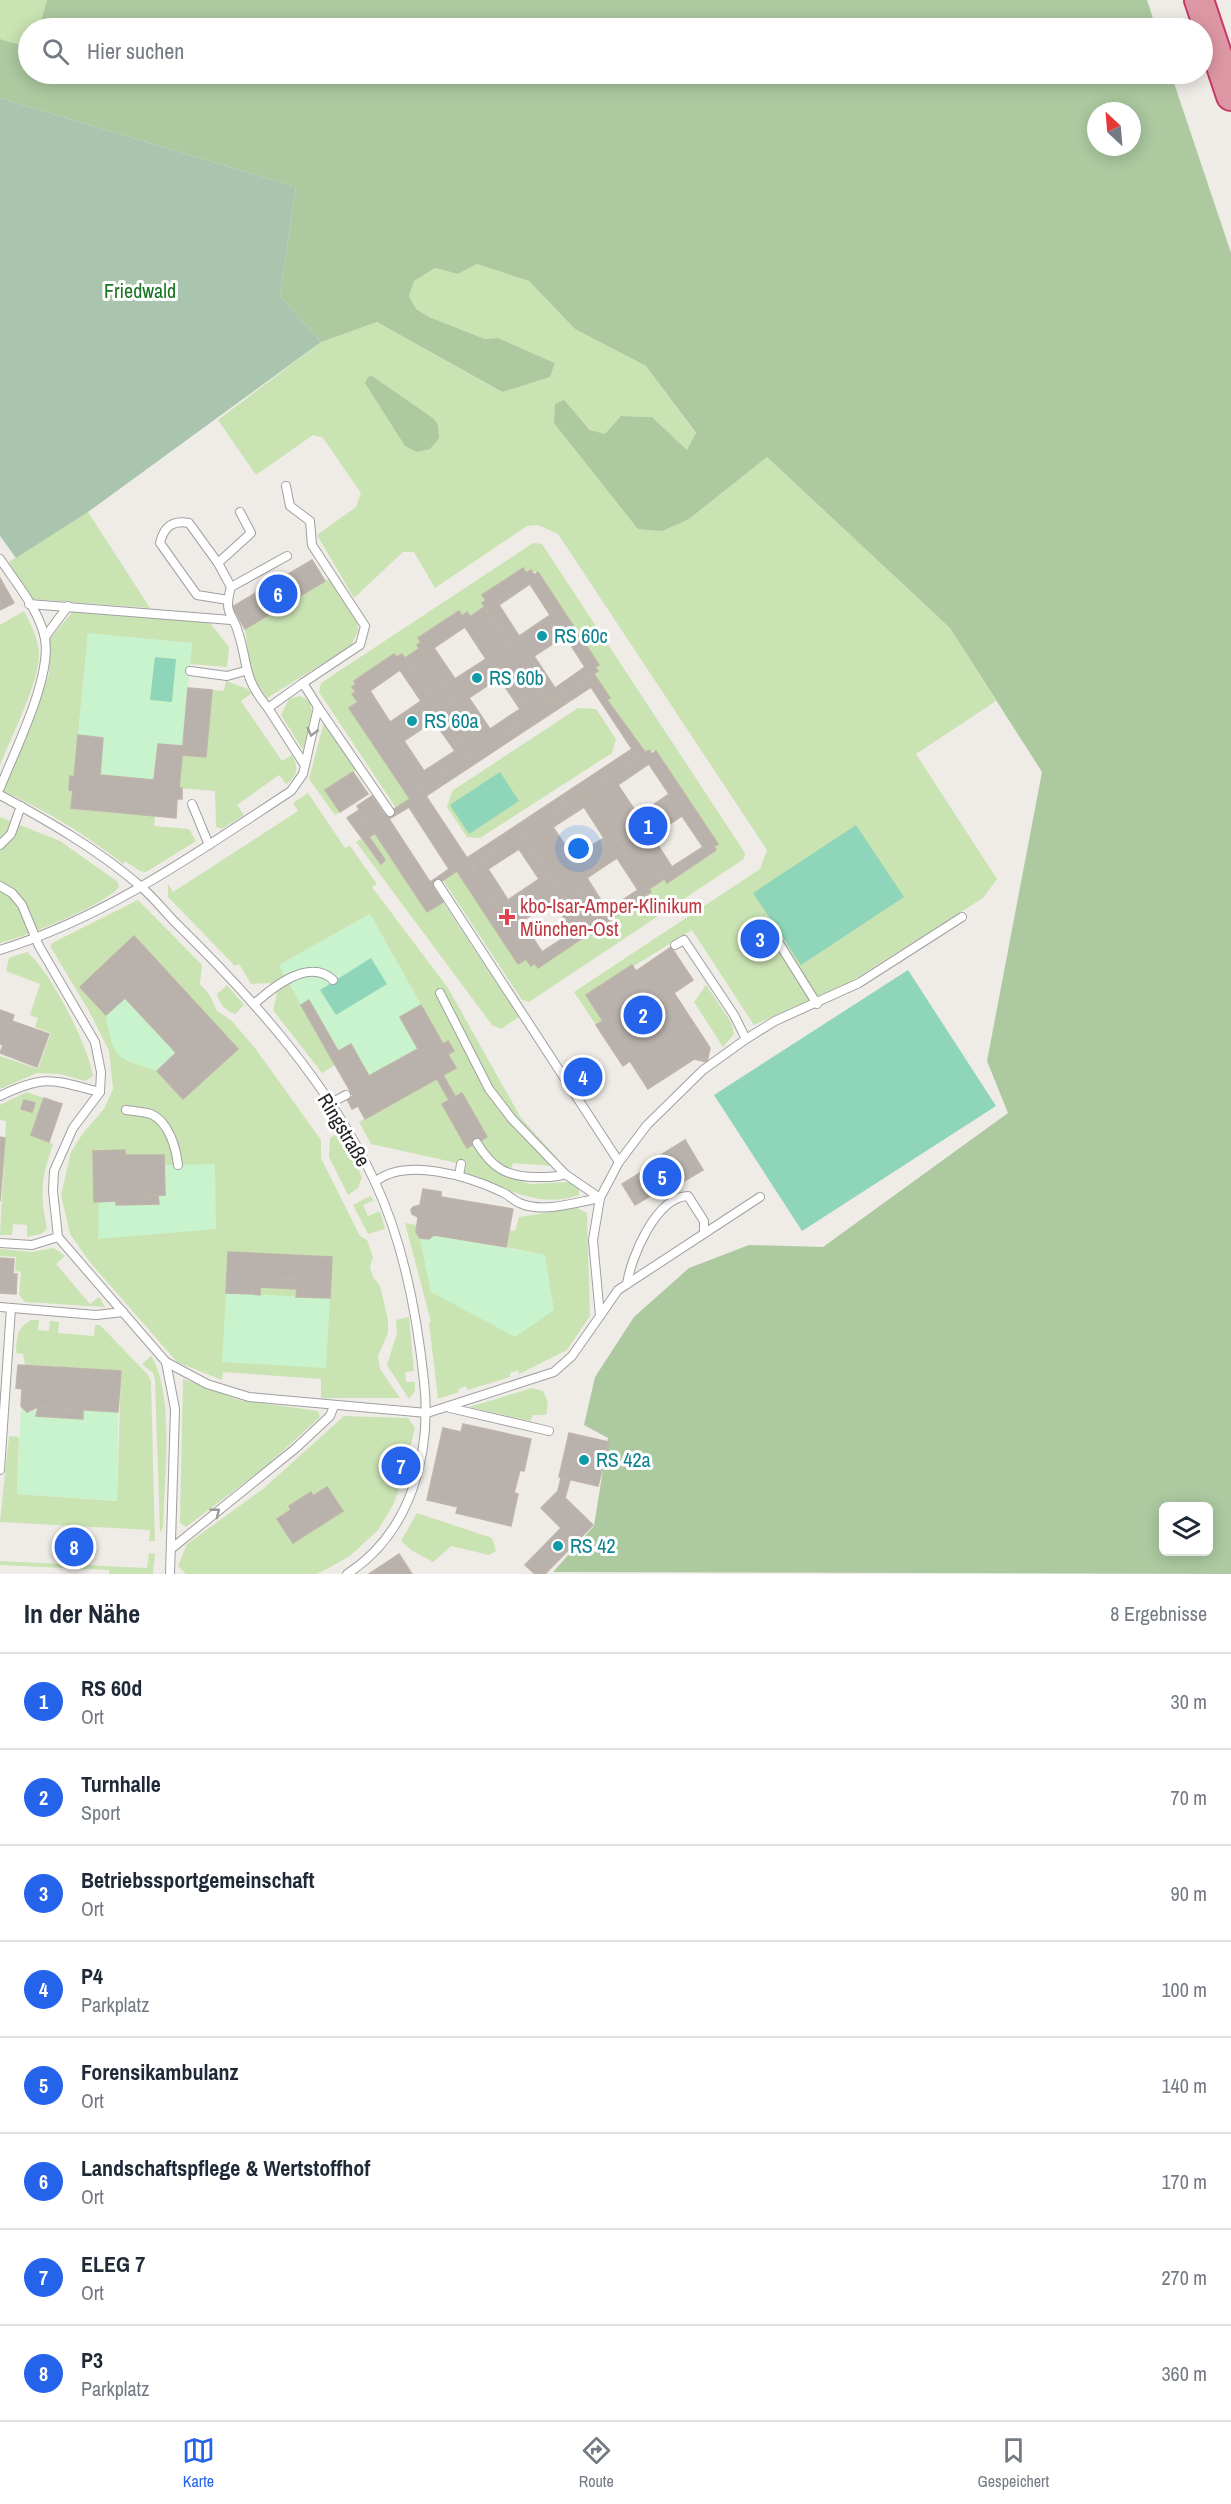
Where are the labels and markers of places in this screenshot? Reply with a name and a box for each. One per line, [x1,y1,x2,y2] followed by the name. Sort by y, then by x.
[258,572,298,616] pin: 6
[554,622,608,649] place label: RS 60c
[535,629,549,643] marker: RS 60c
[489,664,544,691] place label: RS 60b
[470,671,484,685] marker: RS 60b
[424,707,479,734] place label: RS 60a
[405,714,419,728] marker: RS 60a
[628,804,668,848] pin: 1
[520,892,702,942] place label: kbo-Isar-Amper-Klinikum München-Ost
[498,908,516,926] marker: kbo-Isar-Amper-Klinikum München-Ost
[740,916,780,962] pin: 3
[624,992,662,1038] pin: 2
[564,1054,602,1100] pin: 4
[642,1154,682,1200] pin: 5
[382,1444,420,1488] pin: 7
[596,1446,651,1473] place label: RS 42a
[577,1453,591,1467] marker: RS 42a
[54,1524,94,1570] pin: 8
[570,1532,616,1559] place label: RS 42
[551,1539,565,1553] marker: RS 42

